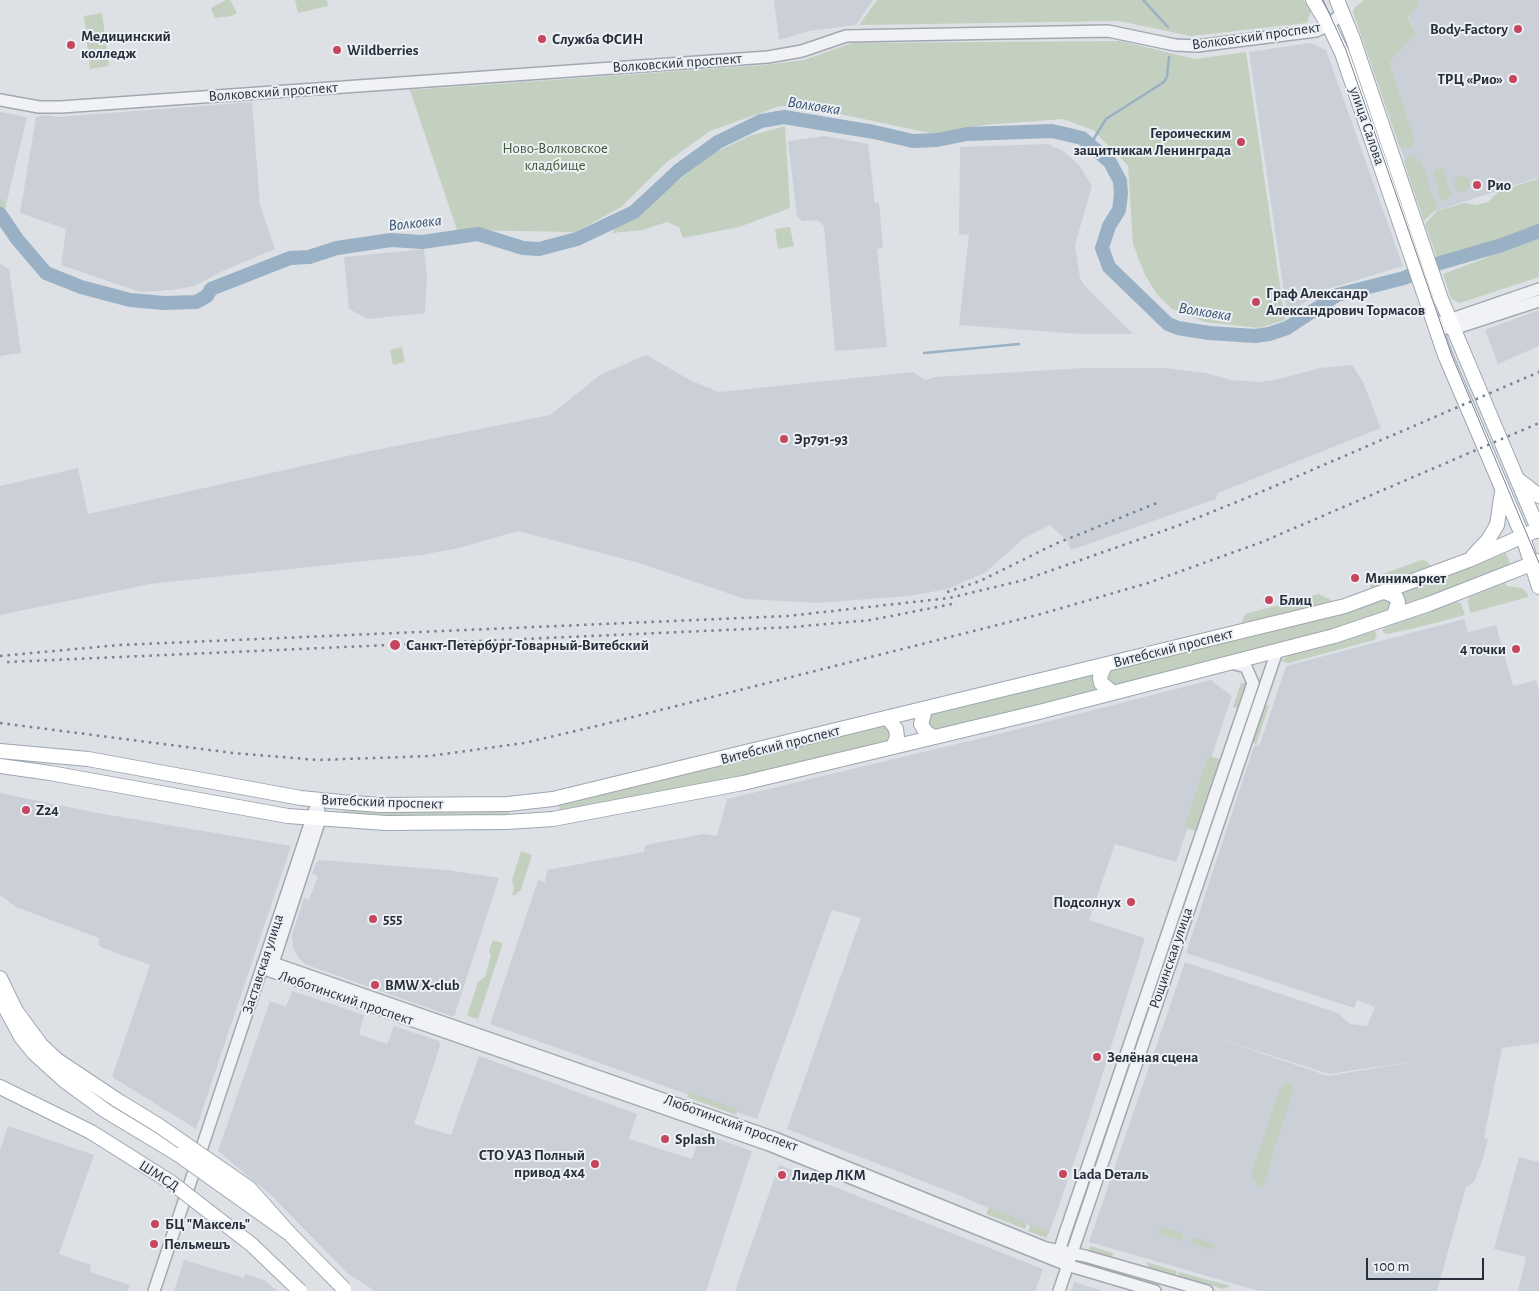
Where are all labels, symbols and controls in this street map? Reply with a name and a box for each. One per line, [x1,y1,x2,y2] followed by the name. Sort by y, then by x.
[1191,18,1321,54] street label: Волковский проспект
[1430,20,1508,38] place label: Body-Factory
[1512,23,1524,35] marker: Body-Factory
[81,27,171,62] place label: Медицинский колледж
[552,30,643,48] place label: Служба ФСИН
[536,33,548,45] marker: Служба ФСИН
[65,39,77,51] marker: Медицинский колледж
[347,41,418,59] place label: Wildberries
[331,44,343,56] marker: Wildberries
[612,49,742,77] street label: Волковский проспект
[1437,70,1503,88] place label: ТРЦ «Рио»
[1507,73,1519,85] marker: ТРЦ «Рио»
[208,78,338,106] street label: Волковский проспект
[1345,85,1389,167] street label: улица Салова
[786,92,842,120] water label: Волковка
[1074,124,1231,159] place label: Героическим защитникам Ленинграда
[1235,136,1247,148] marker: Героическим защитникам Ленинграда
[502,139,608,174] park label: Ново-Волковское кладбище
[1487,176,1511,194] place label: Рио
[1471,179,1483,191] marker: Рио
[387,211,443,235] water label: Волковка
[1266,284,1425,319] place label: Граф Александр Александрович Тормасов
[1250,296,1262,308] marker: Граф Александр Александрович Тормасов
[1177,298,1233,326] water label: Волковка
[794,430,848,448] place label: Эр791-93
[778,433,790,445] marker: Эр791-93
[1365,569,1446,587] place label: Минимаркет
[1349,572,1361,584] marker: Минимаркет
[1279,591,1312,609] place label: Блиц
[1263,594,1275,606] marker: Блиц
[1111,624,1235,672] street label: Витебский проспект
[406,636,649,654] place label: Санкт-Петербург-Товарный-Витебский
[388,638,402,652] marker: Санкт-Петербург-Товарный-Витебский
[1460,640,1506,658] place label: 4 точки
[1510,643,1522,655] marker: 4 точки
[718,721,842,769] street label: Витебский проспект
[321,791,443,813] street label: Витебский проспект
[36,801,59,819] place label: Z24
[20,804,32,816] marker: Z24
[1053,893,1121,911] place label: Подсолнух
[1125,896,1137,908] marker: Подсолнух
[1145,905,1197,1011] street label: Рощинская улица
[383,910,402,928] place label: 555
[238,912,288,1016] street label: Заставская улица
[367,913,379,925] marker: 555
[276,966,416,1030] street label: Люботинский проспект
[385,976,460,994] place label: BMW X-club
[369,979,381,991] marker: BMW X-club
[1107,1048,1198,1066] place label: Зелёная сцена
[1091,1051,1103,1063] marker: Зелёная сцена
[662,1090,800,1156] street label: Люботинский проспект
[675,1130,715,1148] place label: Splash
[659,1133,671,1145] marker: Splash
[479,1146,585,1181] place label: СТО УАЗ Полный привод 4х4
[135,1156,183,1196] street label: ШМСД
[589,1158,601,1170] marker: СТО УАЗ Полный привод 4х4
[1073,1165,1148,1183] place label: Lada Dеталь
[792,1166,866,1184] place label: Лидер ЛКМ
[1057,1168,1069,1180] marker: Lada Dеталь
[776,1169,788,1181] marker: Лидер ЛКМ
[165,1215,250,1233] place label: БЦ "Максель"
[149,1218,161,1230] marker: БЦ "Максель"
[164,1235,230,1253] place label: Пельмешъ
[148,1238,160,1250] marker: Пельмешъ
[1369,1248,1486,1280] scale bar
[1374,1259,1409,1274] text: 100 m

